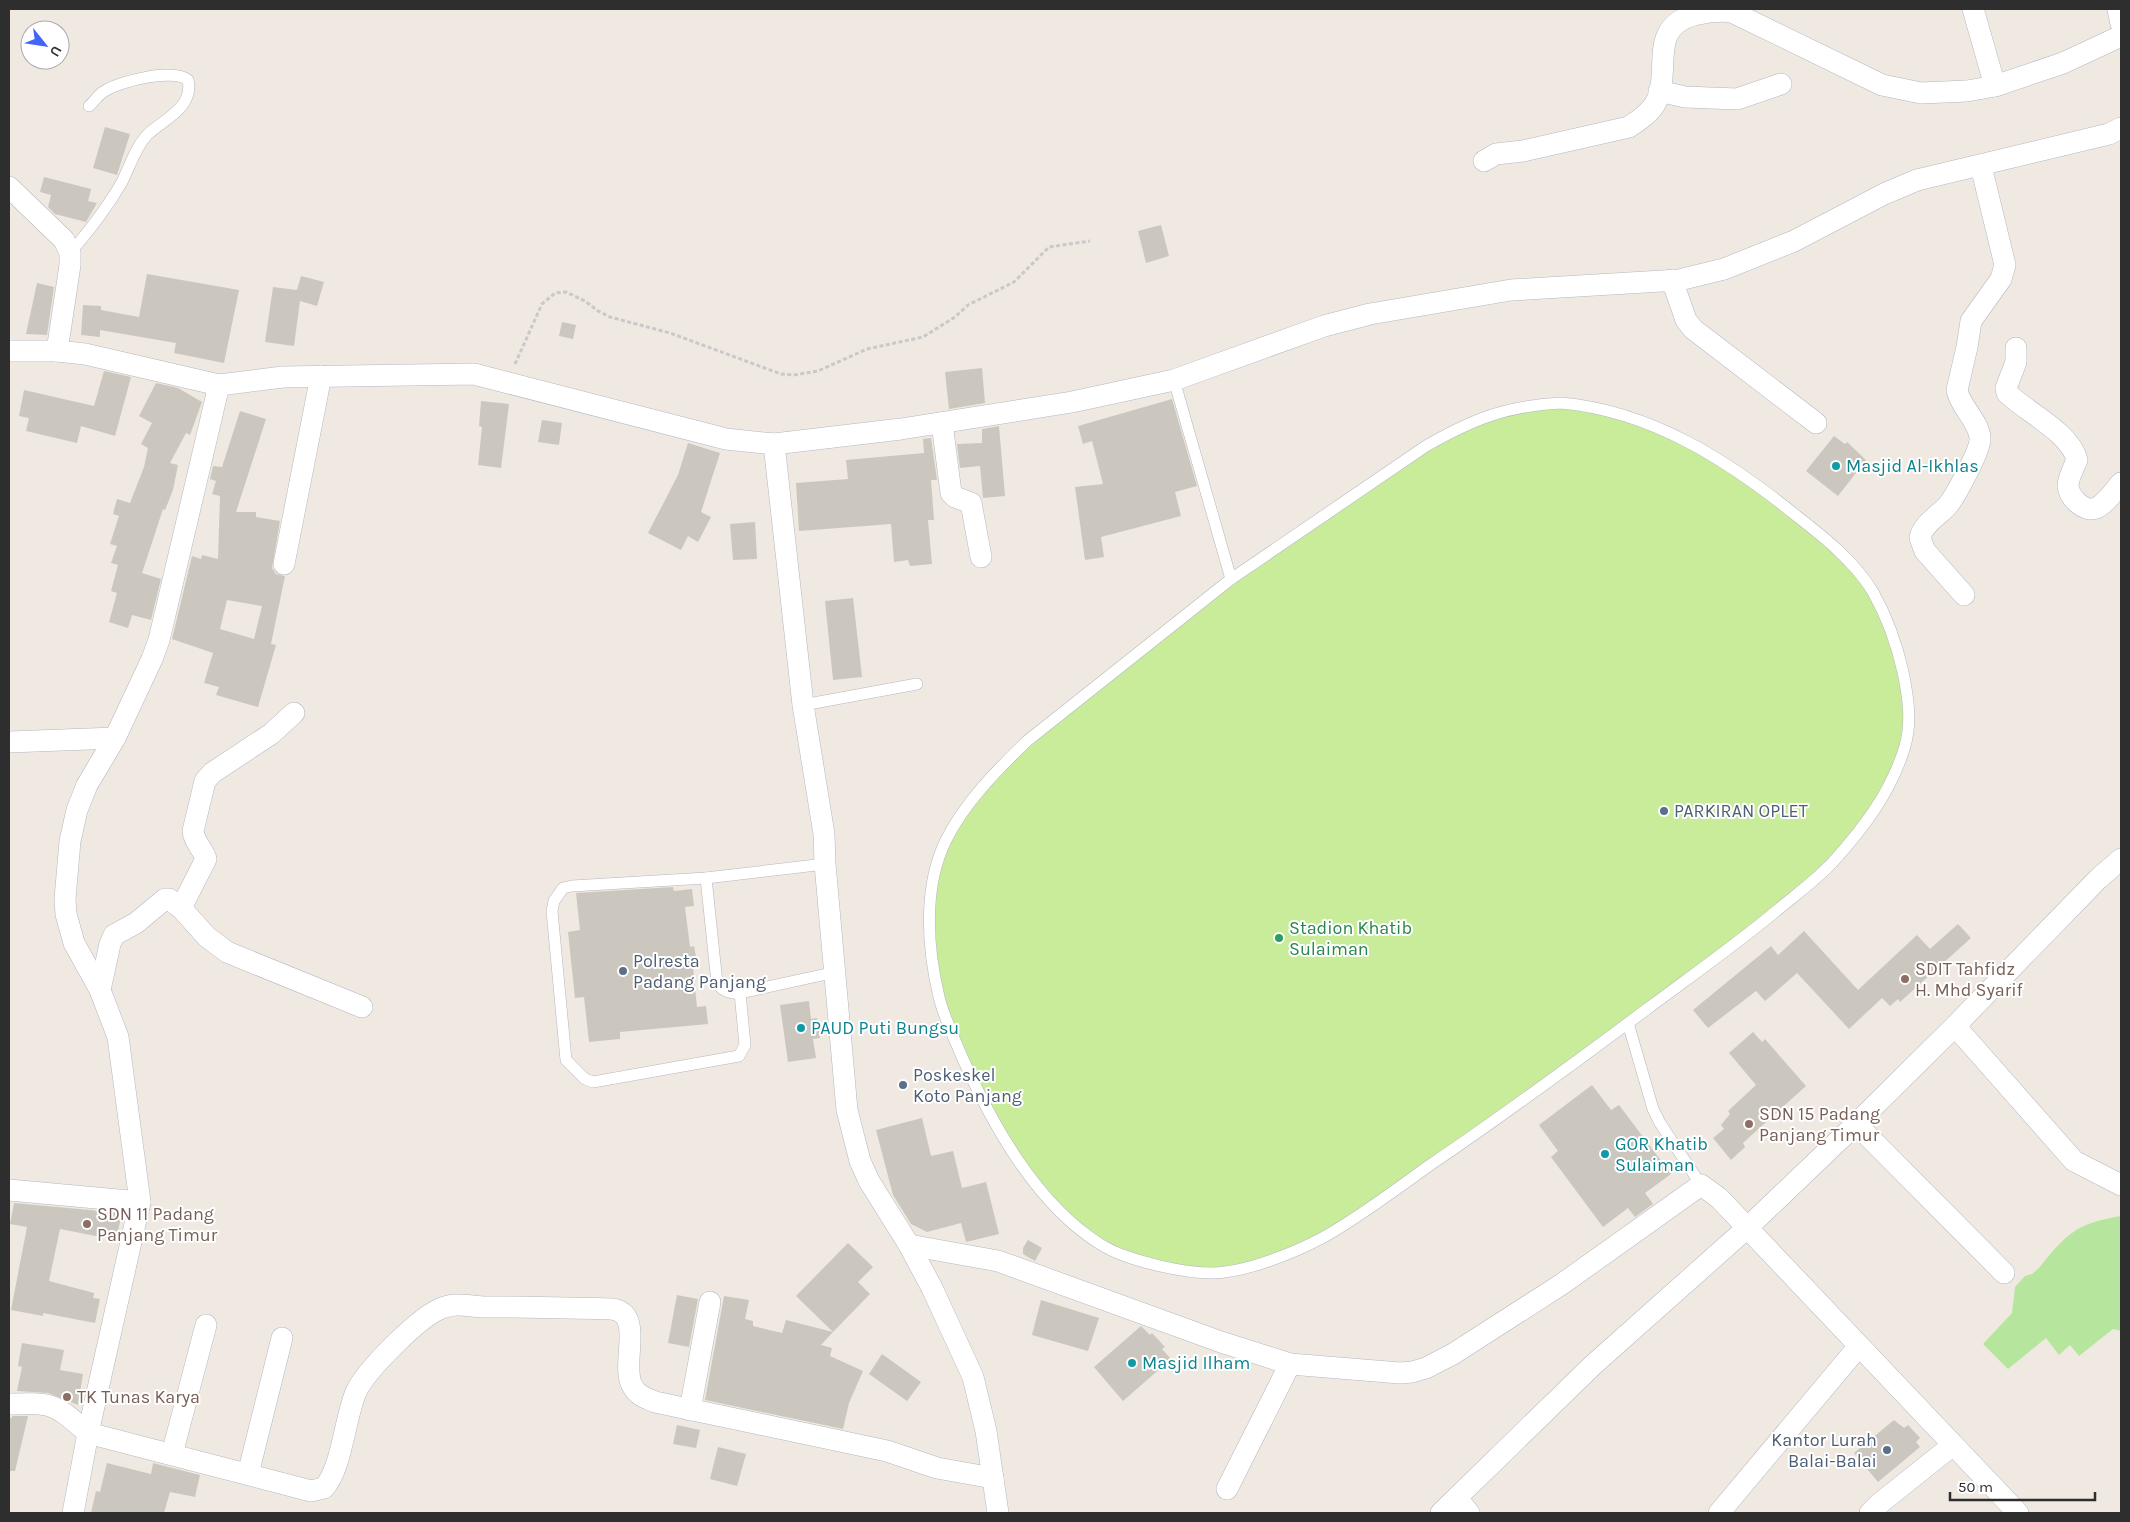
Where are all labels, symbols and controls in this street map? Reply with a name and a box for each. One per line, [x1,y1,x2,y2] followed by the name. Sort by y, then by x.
[20,20,70,70] north arrow
[46,43,66,60] text: U
[1846,455,1979,477] place label: Masjid Al-Ikhlas
[1830,460,1842,472] marker: Masjid Al-Ikhlas
[1674,800,1808,822] place label: PARKIRAN OPLET
[1658,805,1670,817] marker: PARKIRAN OPLET
[1289,917,1412,960] place label: Stadion Khatib Sulaiman
[1273,932,1285,944] marker: Stadion Khatib Sulaiman
[633,950,766,993] place label: Polresta Padang Panjang
[1915,958,2024,1001] place label: SDIT Tahfidz H. Mhd Syarif
[617,965,629,977] marker: Polresta Padang Panjang
[1899,973,1911,985] marker: SDIT Tahfidz H. Mhd Syarif
[811,1017,959,1039] place label: PAUD Puti Bungsu
[795,1022,807,1034] marker: PAUD Puti Bungsu
[913,1064,1022,1107] place label: Poskeskel Koto Panjang
[897,1079,909,1091] marker: Poskeskel Koto Panjang
[1759,1103,1880,1146] place label: SDN 15 Padang Panjang Timur
[1743,1118,1755,1130] marker: SDN 15 Padang Panjang Timur
[1615,1133,1708,1176] place label: GOR Khatib Sulaiman
[1599,1148,1611,1160] marker: GOR Khatib Sulaiman
[97,1203,218,1246] place label: SDN 11 Padang Panjang Timur
[81,1218,93,1230] marker: SDN 11 Padang Panjang Timur
[1142,1352,1250,1374] place label: Masjid Ilham
[1126,1357,1138,1369] marker: Masjid Ilham
[77,1386,200,1408] place label: TK Tunas Karya
[61,1391,73,1403] marker: TK Tunas Karya
[1771,1429,1877,1472] place label: Kantor Lurah Balai-Balai
[1881,1444,1893,1456] marker: Kantor Lurah Balai-Balai
[1950,1470,2095,1502] scale bar
[1958,1478,1993,1496] text: 50 m

